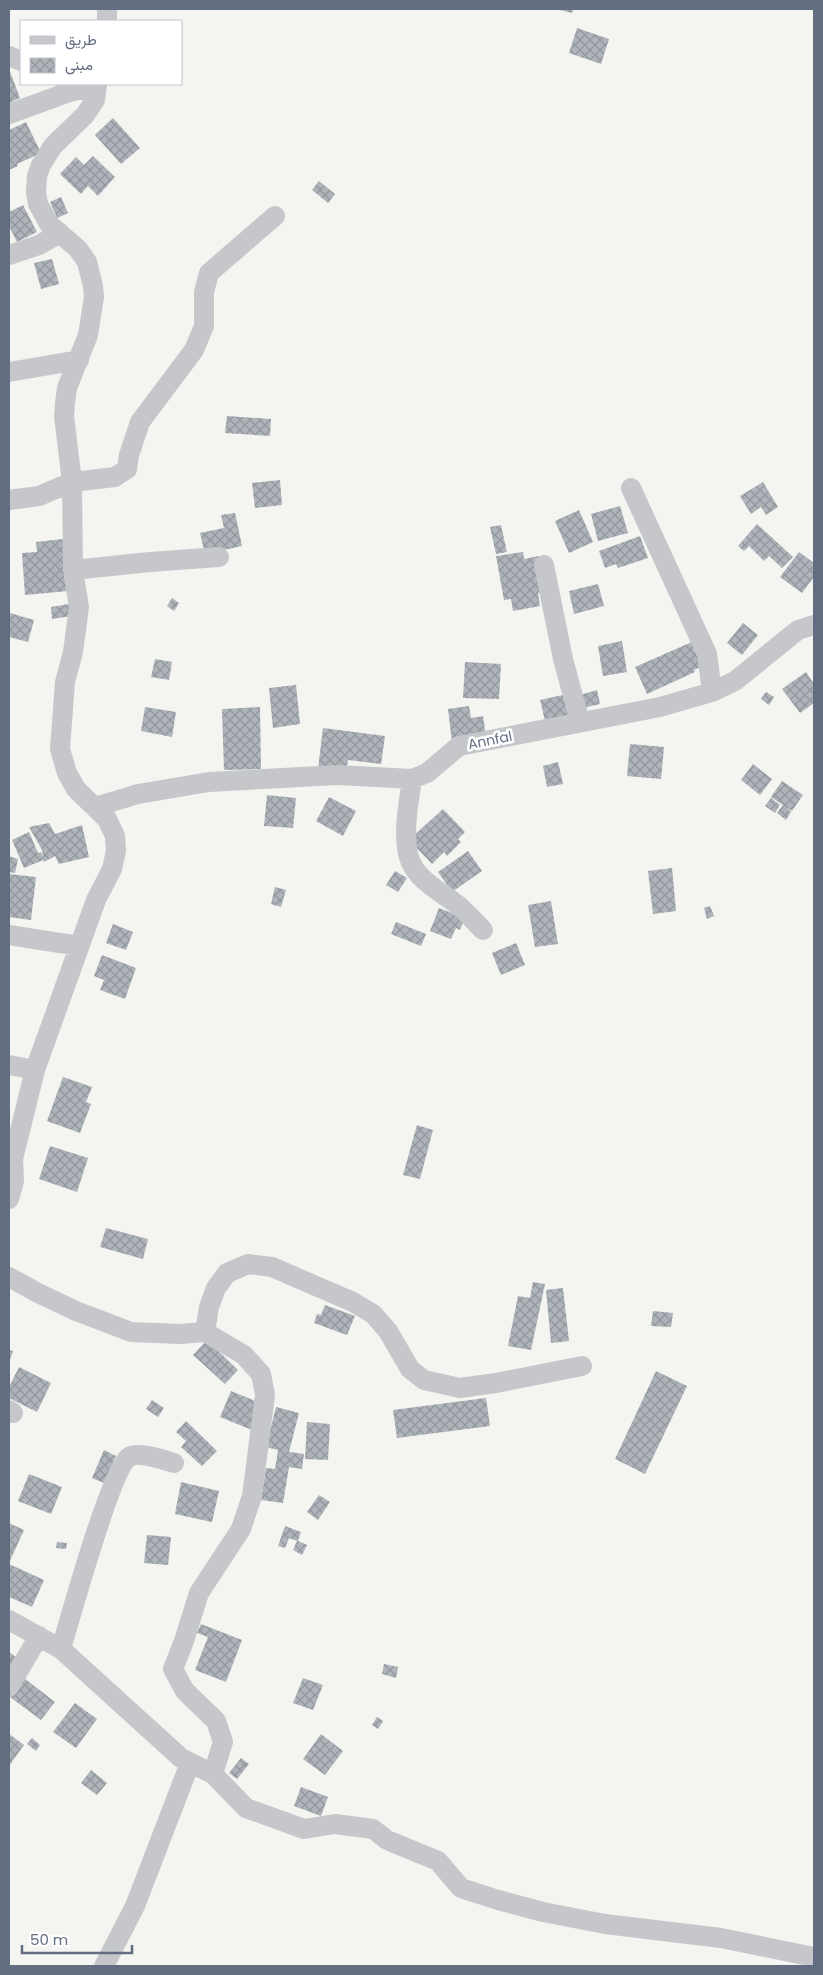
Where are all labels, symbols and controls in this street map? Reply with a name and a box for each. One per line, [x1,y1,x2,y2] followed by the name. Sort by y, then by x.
[20,20,182,85] legend
[65,29,97,50] text: طريق
[65,54,93,75] text: مبنى
[466,726,514,754] street label: Annfal
[22,1922,132,1954] scale bar
[30,1929,68,1950] text: 50 m

